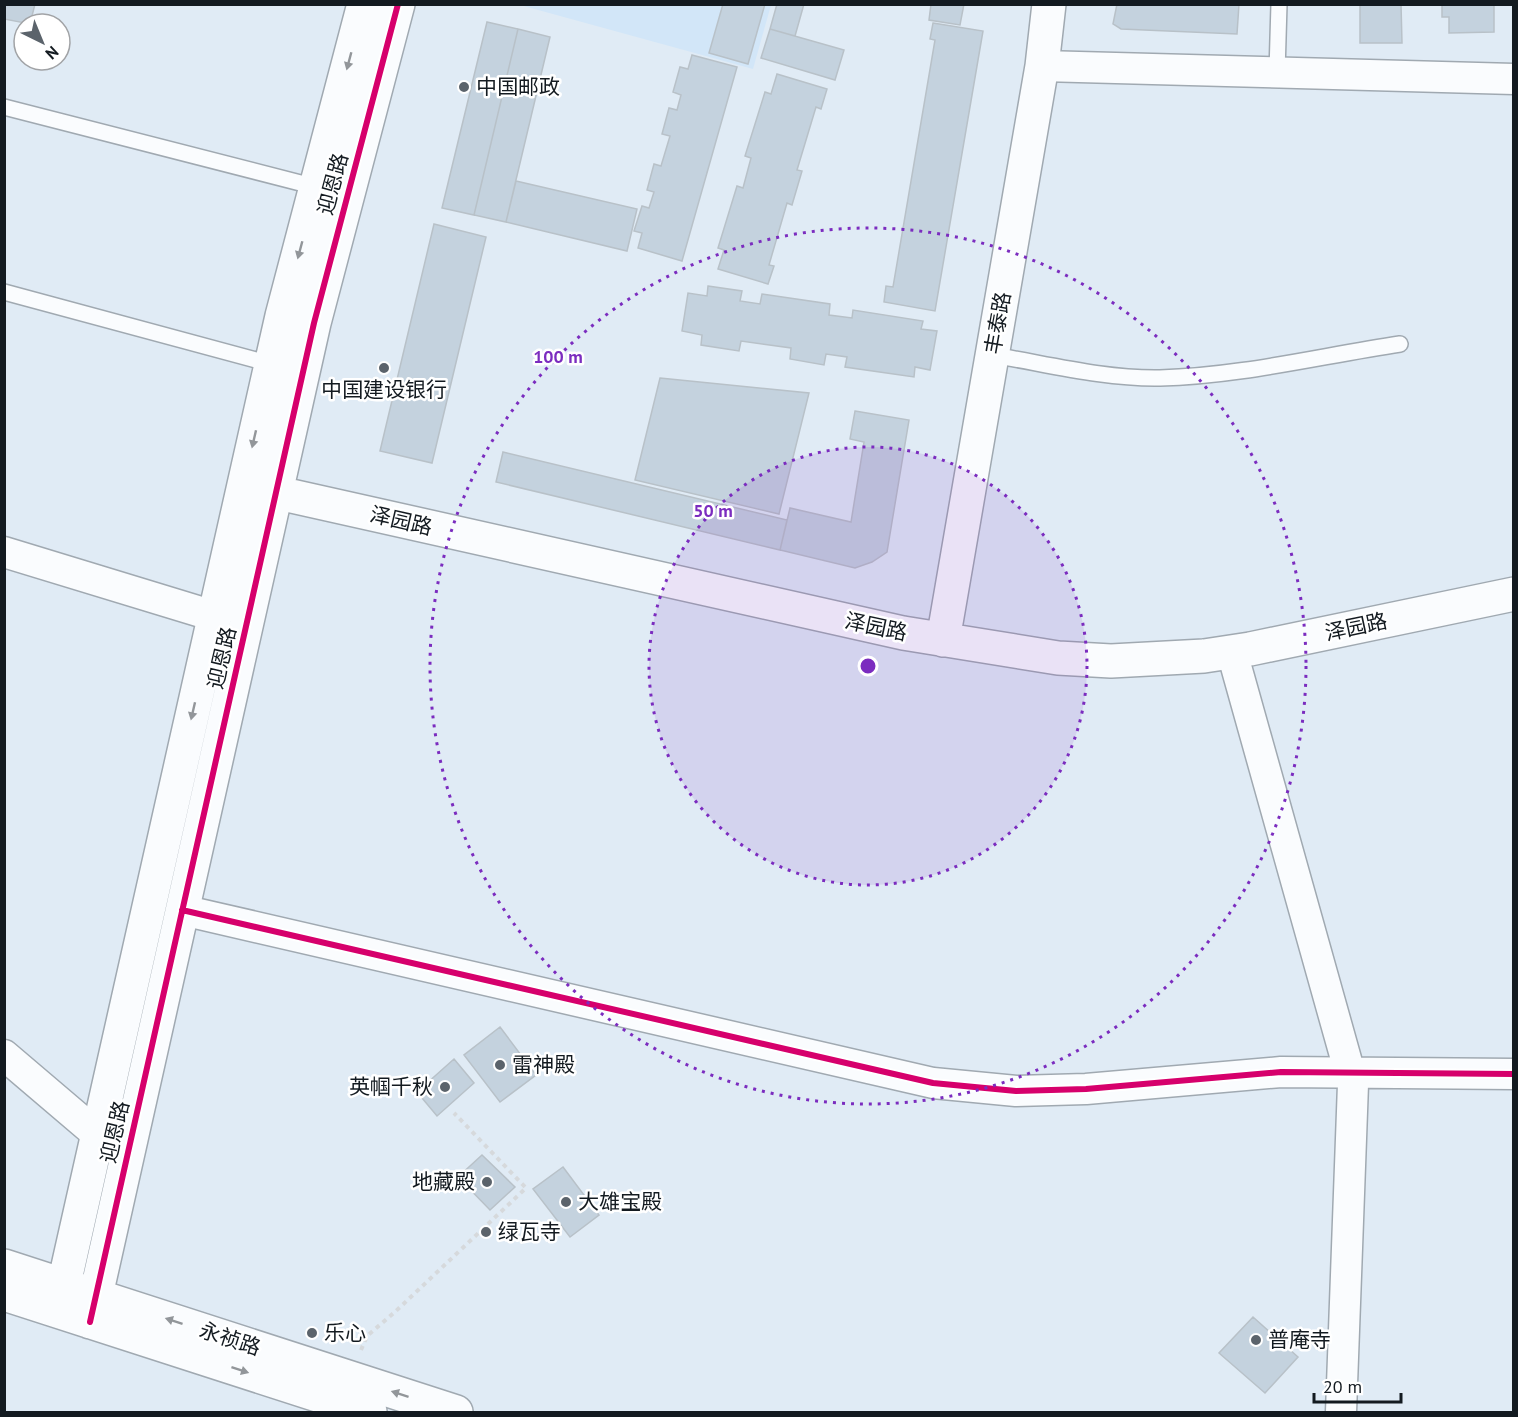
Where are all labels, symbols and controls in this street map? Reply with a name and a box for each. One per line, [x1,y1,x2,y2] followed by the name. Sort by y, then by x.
[12,12,72,72] north arrow
[42,42,63,64] text: N
[344,52,353,70] one-way arrow
[476,73,560,100] place label: 中国邮政
[457,80,471,94] marker: 中国邮政
[311,150,354,218] street label: 迎恩路
[294,241,304,259] one-way arrow
[979,290,1016,356] street label: 丰泰路
[533,345,583,368] text: 100 m
[377,361,391,375] marker: 中国建设银行
[321,376,447,403] place label: 中国建设银行
[249,430,259,449] one-way arrow
[693,499,733,522] text: 50 m
[367,500,435,541] street label: 泽园路
[842,607,910,646] street label: 泽园路
[1322,607,1390,646] street label: 泽园路
[201,624,242,692] street label: 迎恩路
[858,656,878,676] centre of rings
[188,702,197,721] one-way arrow
[512,1051,575,1078] place label: 雷神殿
[493,1058,507,1072] marker: 雷神殿
[349,1073,433,1100] place label: 英帼千秋
[438,1080,452,1094] marker: 英帼千秋
[94,1098,135,1166] street label: 迎恩路
[412,1168,475,1195] place label: 地藏殿
[480,1175,494,1189] marker: 地藏殿
[578,1188,662,1215] place label: 大雄宝殿
[559,1195,573,1209] marker: 大雄宝殿
[498,1218,561,1245] place label: 绿瓦寺
[479,1225,493,1239] marker: 绿瓦寺
[165,1316,183,1326] one-way arrow
[196,1316,264,1361] street label: 永祯路
[324,1319,366,1346] place label: 乐心
[305,1326,319,1340] marker: 乐心
[1268,1326,1331,1353] place label: 普庵寺
[1249,1333,1263,1347] marker: 普庵寺
[231,1366,249,1376] one-way arrow
[1314,1366,1401,1404] scale bar
[1323,1375,1362,1398] text: 20 m
[391,1389,409,1399] one-way arrow

